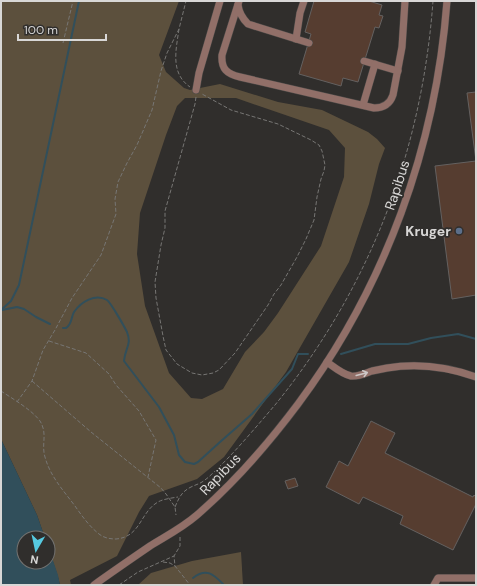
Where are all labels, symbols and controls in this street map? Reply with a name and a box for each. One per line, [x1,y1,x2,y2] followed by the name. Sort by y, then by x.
[18,16,106,42] scale bar
[24,22,58,38] text: 100 m
[380,158,414,212] street label: Rapibus
[405,222,451,240] place label: Kruger
[454,226,464,236] marker: Kruger
[355,370,368,377] one-way arrow
[196,449,244,499] street label: Rapibus
[16,530,56,570] north arrow
[29,552,39,567] text: N

